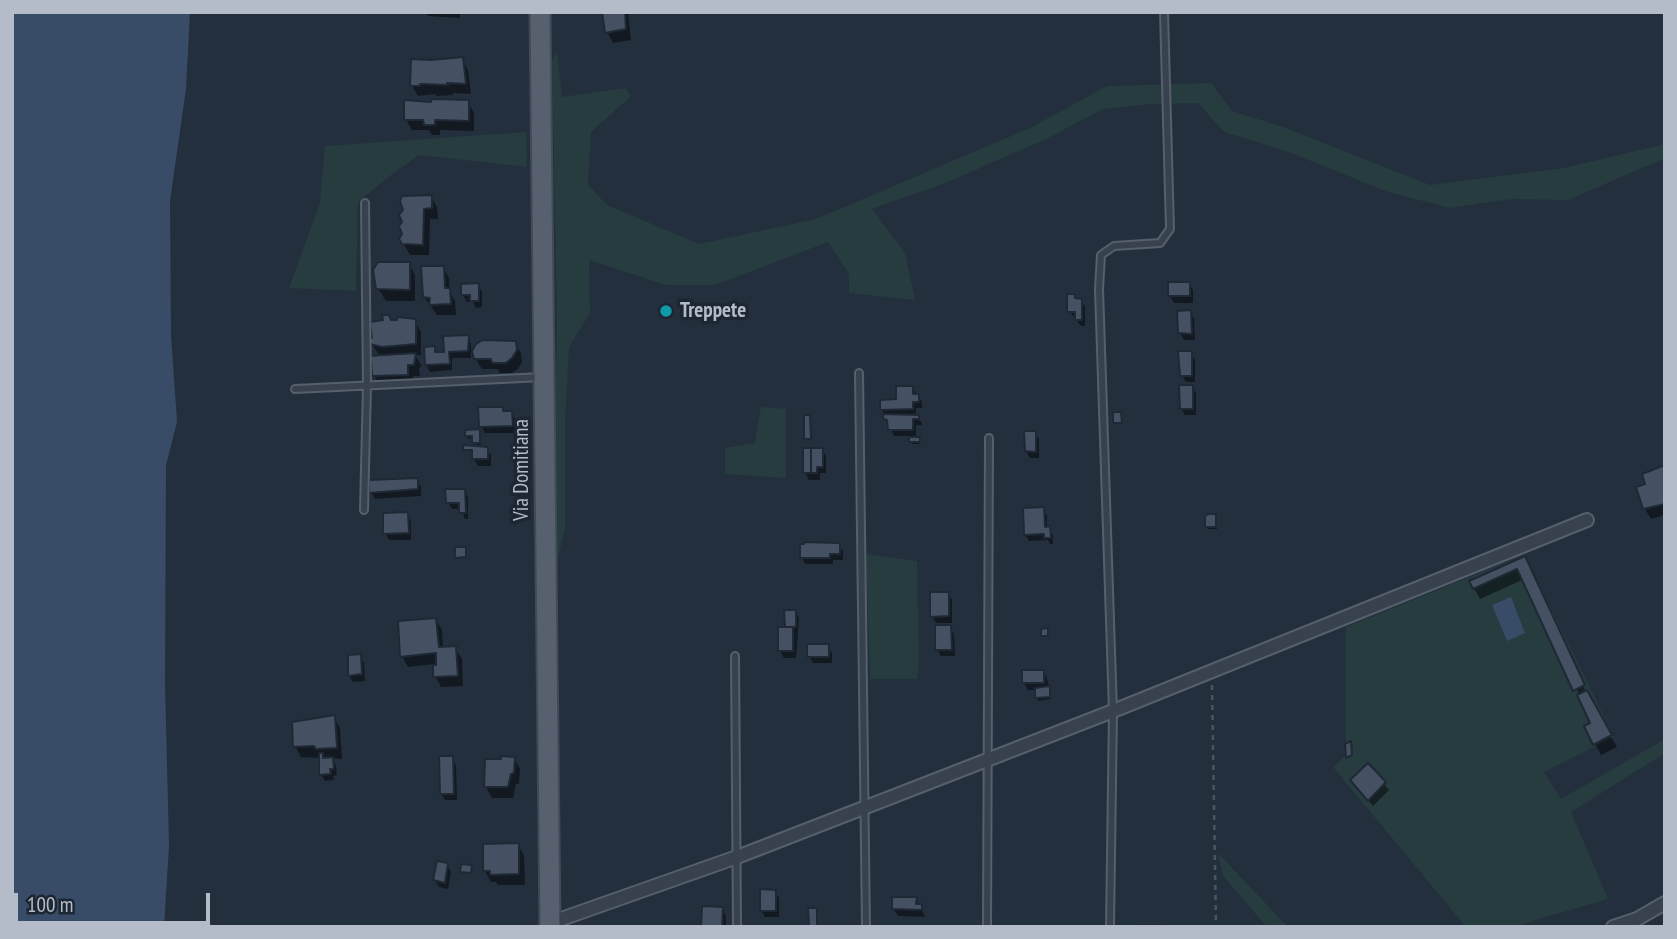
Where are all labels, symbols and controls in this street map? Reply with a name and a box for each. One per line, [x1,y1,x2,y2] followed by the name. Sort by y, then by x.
[680,298,746,324] place label: Treppete
[658,303,674,319] marker: Treppete
[509,419,535,521] street label: Via Domitiana
[18,880,214,924] scale bar
[27,891,73,918] text: 100 m

